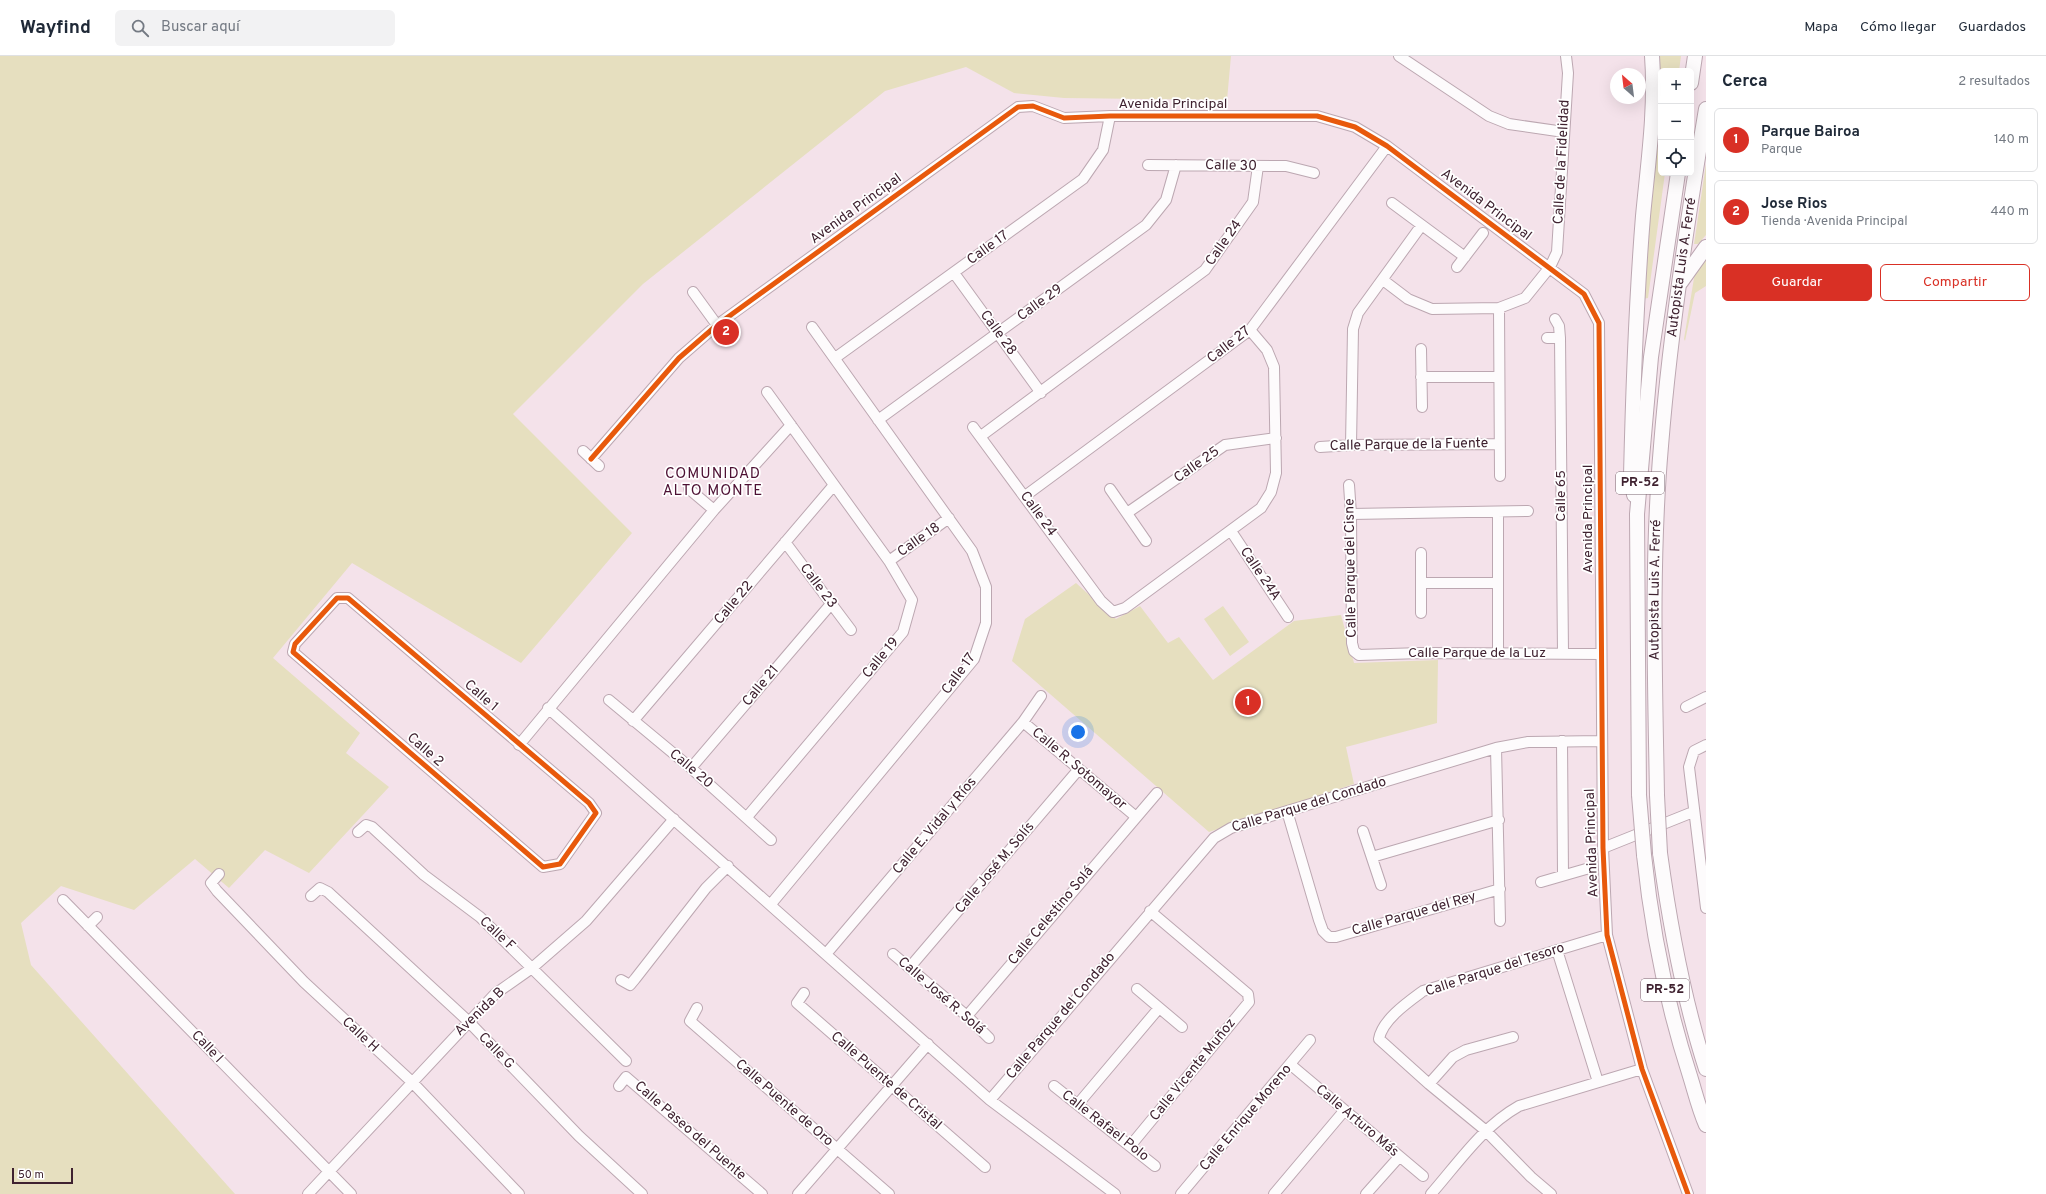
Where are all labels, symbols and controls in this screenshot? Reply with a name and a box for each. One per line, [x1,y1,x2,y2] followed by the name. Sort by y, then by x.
[115,10,395,46] search box
[20,16,91,40] text: Wayfind
[129,17,151,39] icon: search
[161,18,240,37] text: Buscar aquí
[1804,19,1838,36] text: Mapa
[1860,19,1936,36] text: Cómo llegar
[1958,19,2026,36] text: Guardados
[1610,68,1646,104] north arrow
[1658,68,1694,176] map controls
[1658,68,1694,104] button: +
[1722,71,1768,93] text: Cerca
[1958,74,2030,90] text: 2 resultados
[1118,96,1228,113] street label: Avenida Principal
[1550,99,1574,225] street label: Calle de la Fidelidad
[1658,104,1694,140] button: −
[1761,123,1860,142] text: Parque Bairoa
[1733,132,1739,148] text: 1
[1994,132,2029,148] text: 140 m
[1658,140,1694,176] button: locate
[1761,142,1802,158] text: Parque
[1205,157,1257,175] street label: Calle 30
[1437,165,1535,245] street label: Avenida Principal
[807,170,905,248] street label: Avenida Principal
[1761,195,1827,214] text: Jose Rios
[1664,196,1700,338] street label: Autopista Luis A. Ferré
[1732,204,1740,220] text: 2
[1990,204,2029,220] text: 440 m
[1761,214,1908,230] text: Tienda · Avenida Principal
[1202,217,1246,269] street label: Calle 24
[964,227,1012,269] street label: Calle 17
[1722,264,1872,301] button: Guardar
[1880,264,2030,301] button: Compartir
[1014,281,1066,325] street label: Calle 29
[976,307,1020,359] street label: Calle 28
[713,317,739,347] pin: 2
[1204,323,1254,367] street label: Calle 27
[1330,435,1488,455] street label: Calle Parque de la Fuente
[1171,443,1223,487] street label: Calle 25
[1580,464,1597,574] street label: Avenida Principal
[663,465,763,501] district label: COMUNIDAD ALTO MONTE
[1553,470,1570,522] street label: Calle 65
[1616,472,1664,494] road number: PR-52
[1016,488,1060,540] street label: Calle 24
[1341,498,1361,638] street label: Calle Parque del Cisne
[894,519,944,561] street label: Calle 18
[1646,519,1665,661] street label: Autopista Luis A. Ferré
[1236,544,1284,604] street label: Calle 24A
[796,560,840,612] street label: Calle 23
[711,578,757,628] street label: Calle 22
[859,634,903,682] street label: Calle 19
[1408,645,1546,662] street label: Calle Parque de la Luz
[938,650,980,698] street label: Calle 17
[739,662,783,710] street label: Calle 21
[460,677,502,715] street label: Calle 1
[1235,687,1261,717] pin: 1
[1068,722,1088,742] your location
[1028,724,1130,814] street label: Calle R. Sotomayor
[403,729,447,771] street label: Calle 2
[666,746,716,792] street label: Calle 20
[1230,773,1389,837] street label: Calle Parque del Condado
[889,774,981,878] street label: Calle E. Vidal y Ríos
[1582,788,1602,898] street label: Avenida Principal
[952,819,1038,917] street label: Calle José M. Solís
[1005,863,1097,969] street label: Calle Celestino Solá
[1350,888,1478,940] street label: Calle Parque del Rey
[476,913,518,955] street label: Calle F
[1423,939,1567,1001] street label: Calle Parque del Tesoro
[1003,949,1119,1083] street label: Calle Parque del Condado
[894,954,988,1038] street label: Calle José R. Solá
[1641,979,1689,1001] road number: PR-52
[452,984,508,1040] street label: Avenida B
[338,1014,382,1056] street label: Calle H
[1146,1015,1240,1125] street label: Calle Vicente Muñoz
[187,1027,227,1067] street label: Calle I
[827,1028,945,1134] street label: Calle Puente de Cristal
[475,1029,517,1073] street label: Calle G
[732,1056,837,1150] street label: Calle Puente de Oro
[1196,1061,1296,1175] street label: Calle Enrique Moreno
[631,1078,749,1184] street label: Calle Paseo del Puente
[1312,1081,1402,1161] street label: Calle Arturo Más
[1058,1087,1152,1165] street label: Calle Rafael Polo
[12,1166,73,1185] scale bar
[18,1168,44,1182] text: 50 m

